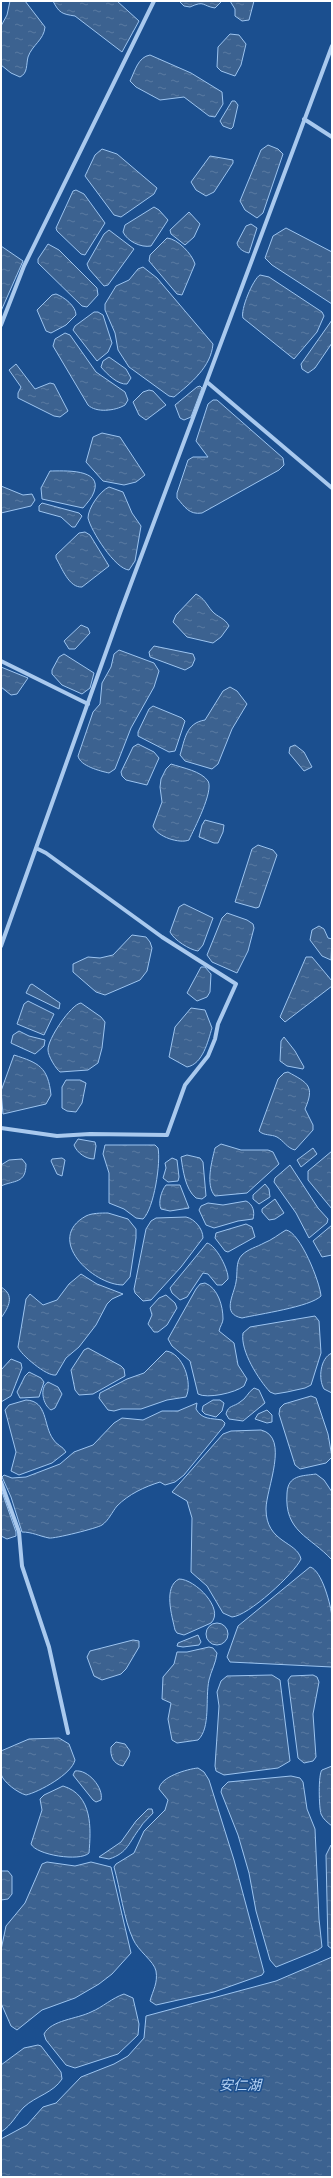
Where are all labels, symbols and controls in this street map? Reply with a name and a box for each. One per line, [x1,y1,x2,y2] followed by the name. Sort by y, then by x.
[219,2077,263,2094] water label: 安仁湖

